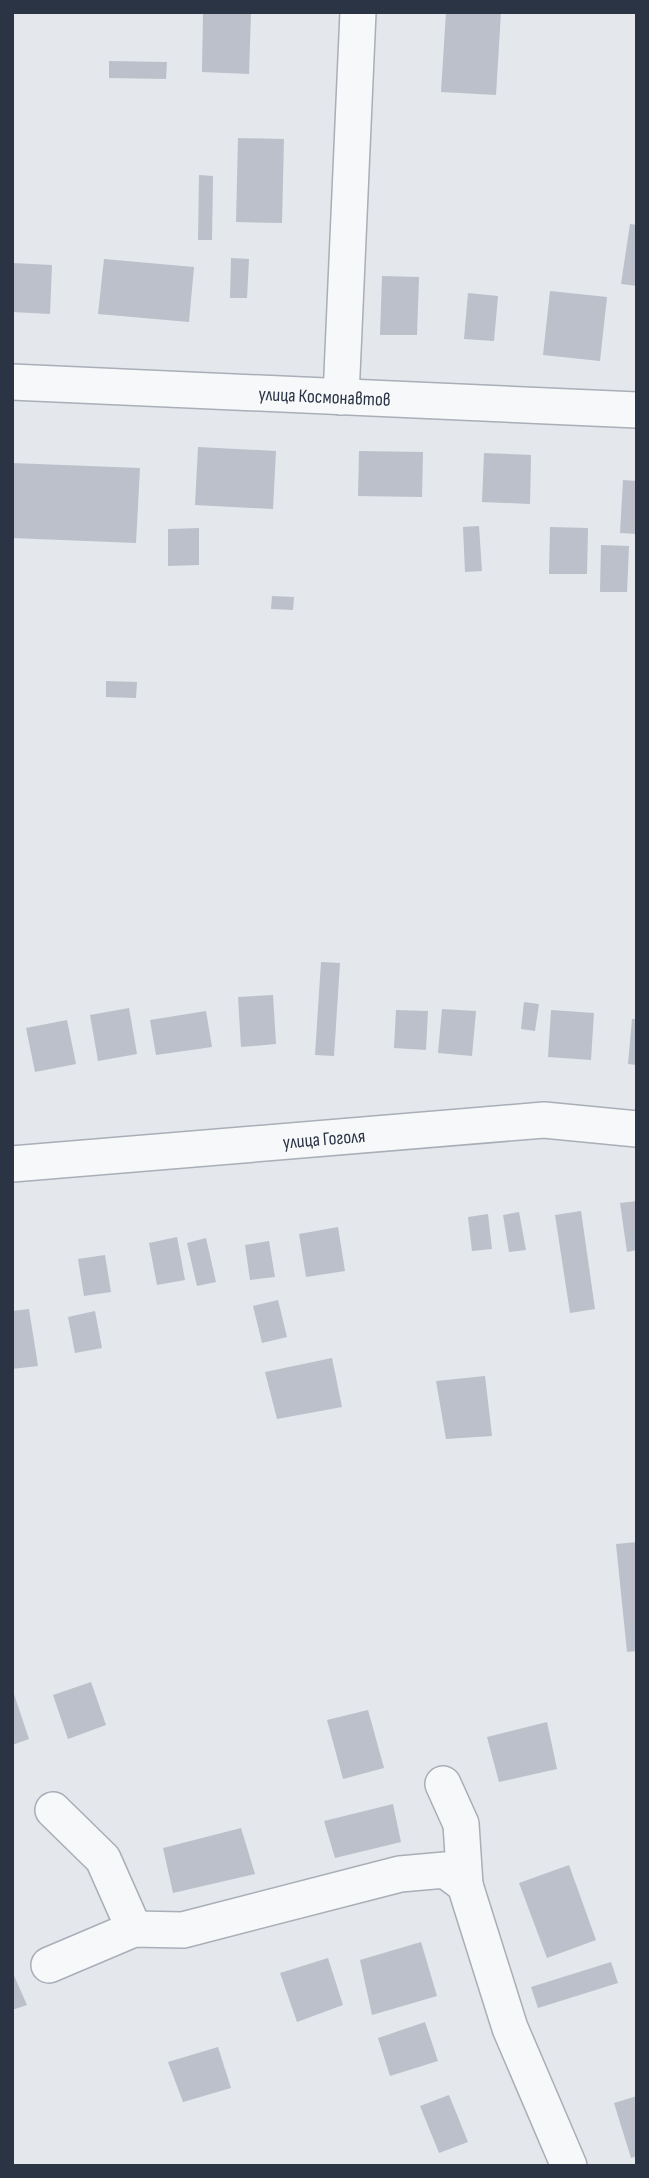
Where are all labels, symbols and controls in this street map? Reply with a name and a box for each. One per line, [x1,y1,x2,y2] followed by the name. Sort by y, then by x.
[258,383,391,412] street label: улица Космонавтов
[282,1125,366,1155] street label: улица Гоголя

